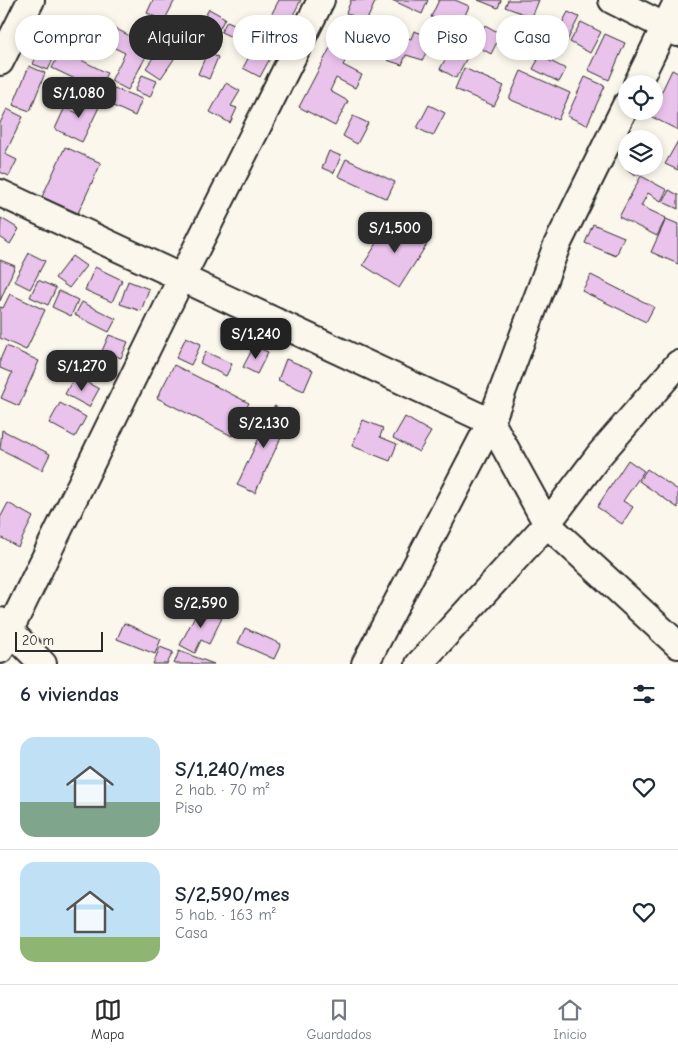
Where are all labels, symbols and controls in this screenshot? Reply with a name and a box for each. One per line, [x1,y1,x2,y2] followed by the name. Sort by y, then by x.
[15,15,119,60] chip: Comprar
[129,15,223,60] chip: Alquilar
[233,15,316,60] chip: Filtros
[326,15,409,60] chip: Nuevo
[419,15,486,60] chip: Piso
[496,15,569,60] chip: Casa
[618,75,663,175] map controls
[618,75,663,120] button: locate
[33,76,125,119] pin: S/1,080
[53,84,105,102] text: S/1,080
[618,130,663,175] button: layers
[349,212,441,254] pin: S/1,500
[369,219,421,237] text: S/1,500
[210,318,302,360] pin: S/1,240
[231,325,281,343] text: S/1,240
[36,350,128,392] pin: S/1,270
[57,357,107,375] text: S/1,270
[218,406,310,449] pin: S/2,130
[239,414,289,432] text: S/2,130
[155,586,247,629] pin: S/2,590
[175,594,227,612] text: S/2,590
[15,629,102,652] scale bar
[22,632,54,649] text: 20 m
[630,680,658,708] icon: filters
[20,682,119,706] text: 6 viviendas
[60,757,120,817] icon: home
[175,757,285,781] text: S/1,240/mes
[630,773,658,801] icon: heart
[175,781,270,799] text: 2 hab. · 70 m²
[175,799,203,817] text: Piso
[60,882,120,942] icon: home
[175,882,289,906] text: S/2,590/mes
[630,898,658,926] icon: heart
[175,906,276,924] text: 5 hab. · 163 m²
[175,924,208,942] text: Casa
[91,996,125,1043] tab: Mapa
[307,996,371,1043] tab: Guardados
[553,996,587,1043] tab: Inicio

